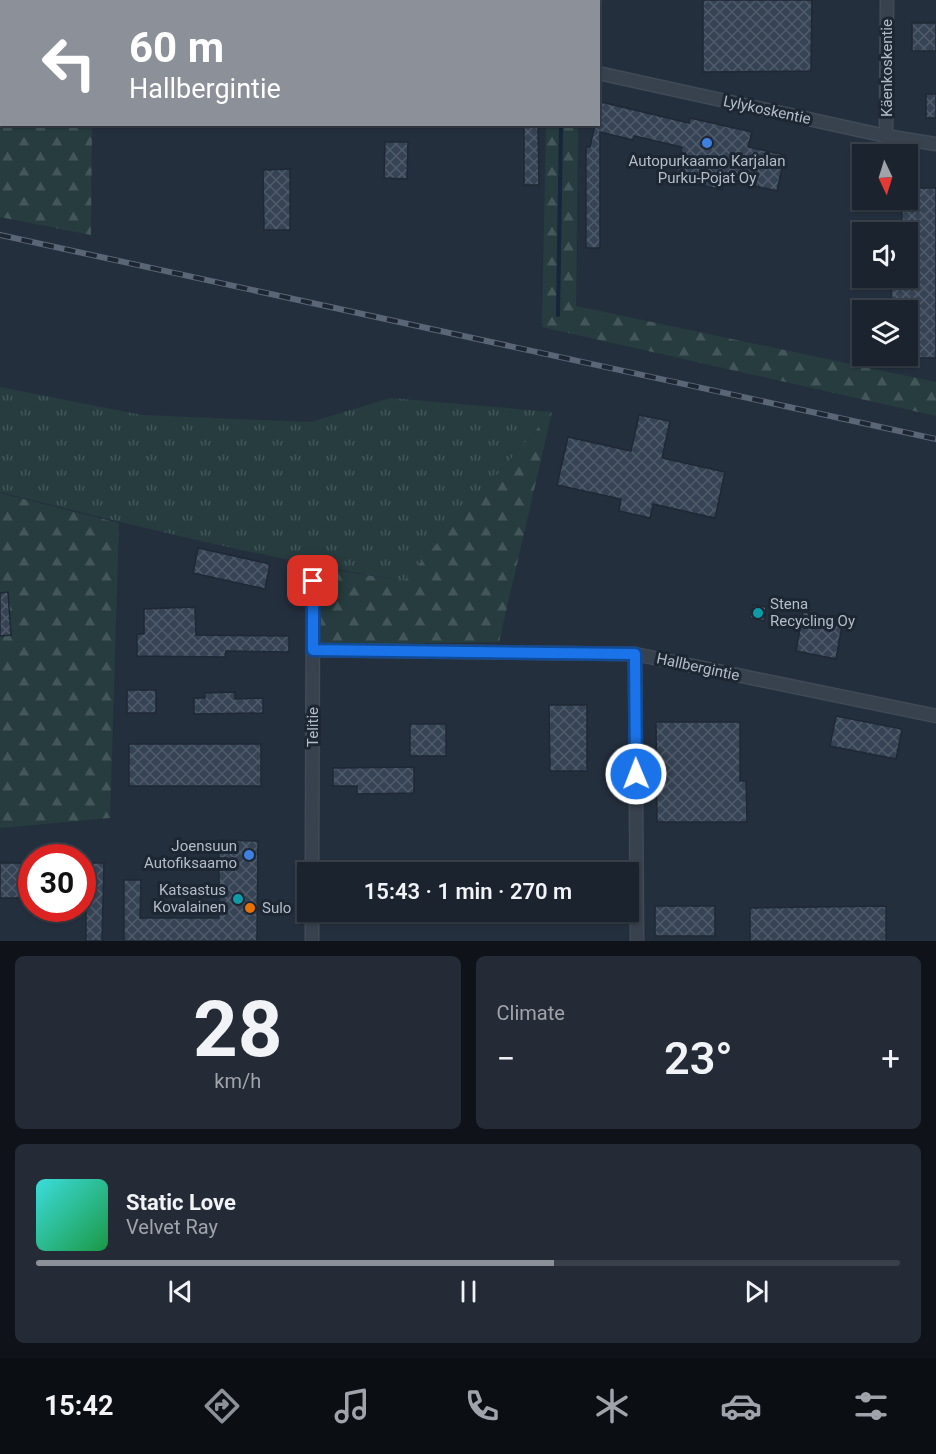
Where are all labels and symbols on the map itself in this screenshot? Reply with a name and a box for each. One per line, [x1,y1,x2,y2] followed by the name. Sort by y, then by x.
[878,19,896,117] street label: Käenkoskentie
[722,92,812,128] street label: Lylykoskentie
[700,136,714,150] marker: Autopurkaamo Karjalan Purku-Pojat Oy
[852,144,918,210] north arrow
[629,152,785,187] place label: Autopurkaamo Karjalan Purku-Pojat Oy
[287,555,338,606] pin
[770,595,855,630] place label: Stena Recycling Oy
[751,606,765,620] marker: Stena Recycling Oy
[655,649,741,685] street label: Hallbergintie
[304,707,322,747] street label: Telitie
[604,742,668,806] position arrow
[144,837,237,872] place label: Joensuun Autofiksaamo
[18,844,96,922] speed limit sign: 30
[242,848,256,862] marker: Joensuun Autofiksaamo
[153,881,226,916] place label: Katsastus Kovalainen
[231,892,245,906] marker: Katsastus Kovalainen
[262,899,291,917] place label: Sulo
[243,901,257,915] marker: Sulo

